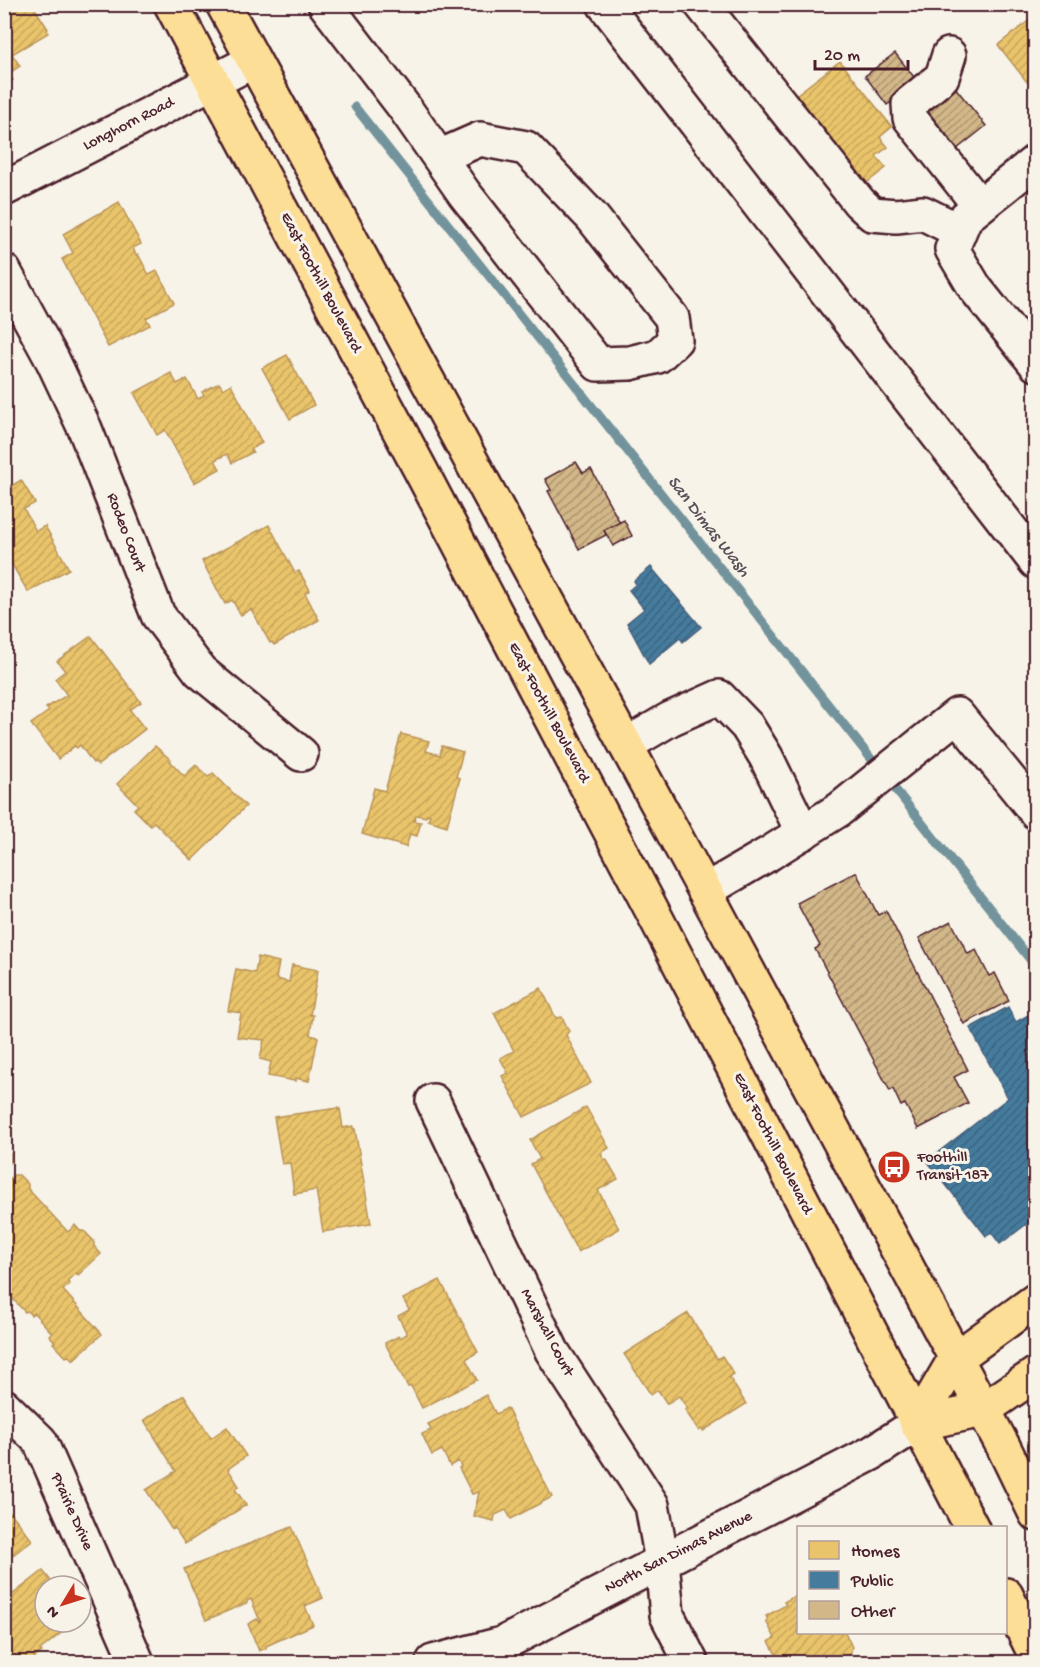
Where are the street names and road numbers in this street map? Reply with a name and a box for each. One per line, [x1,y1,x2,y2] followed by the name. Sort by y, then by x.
[80,93,179,156] street label: Longhorn Road
[275,210,366,358] street label: East Foothill Boulevard
[101,491,149,577] street label: Rodeo Court
[503,640,594,788] street label: East Foothill Boulevard
[728,1070,817,1219] street label: East Foothill Boulevard
[515,1286,578,1381] street label: Marshall Court
[45,1469,97,1554] street label: Prairie Drive
[602,1507,757,1598] street label: North San Dimas Avenue

